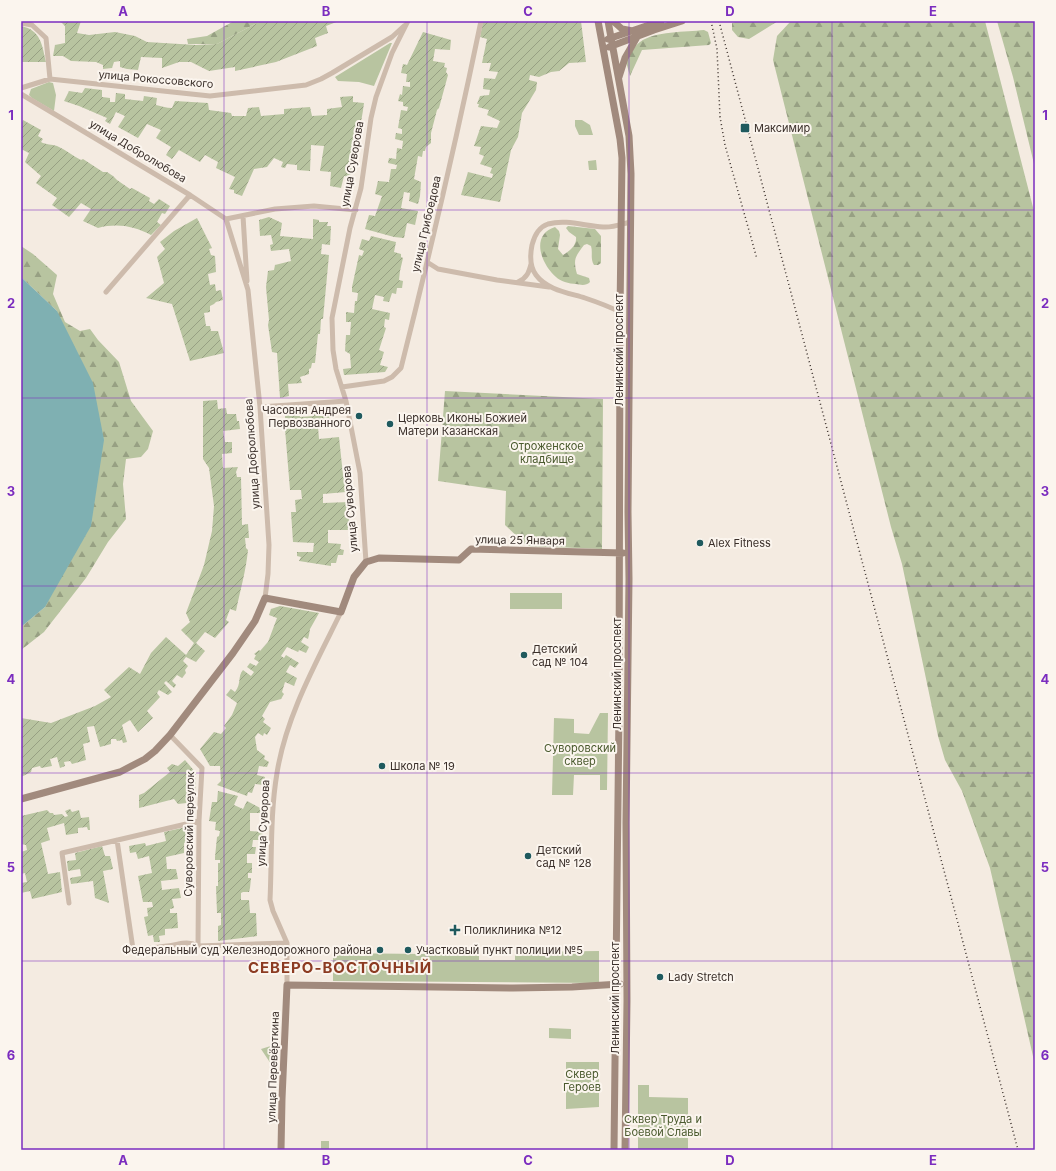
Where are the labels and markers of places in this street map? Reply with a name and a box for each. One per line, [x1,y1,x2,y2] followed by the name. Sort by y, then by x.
[754,121,811,135] place label: Максимир
[739,122,751,134] marker: Максимир
[262,403,351,430] place label: Часовня Андрея Первозванного
[354,411,364,421] marker: Часовня Андрея Первозванного
[398,411,527,438] place label: Церковь Иконы Божией Матери Казанская
[385,419,395,429] marker: Церковь Иконы Божией Матери Казанская
[708,536,771,550] place label: Alex Fitness
[695,538,705,548] marker: Alex Fitness
[532,642,588,669] place label: Детский сад № 104
[519,650,529,660] marker: Детский сад № 104
[390,759,455,773] place label: Школа № 19
[377,761,387,771] marker: Школа № 19
[536,843,592,870] place label: Детский сад № 128
[523,851,533,861] marker: Детский сад № 128
[464,923,562,937] place label: Поликлиника №12
[449,924,461,936] marker: Поликлиника №12
[122,943,372,957] place label: Федеральный суд Железнодорожного района
[416,943,583,957] place label: Участковый пункт полиции №5
[375,945,385,955] marker: Федеральный суд Железнодорожного района
[403,945,413,955] marker: Участковый пункт полиции №5
[668,970,734,984] place label: Lady Stretch
[655,972,665,982] marker: Lady Stretch

